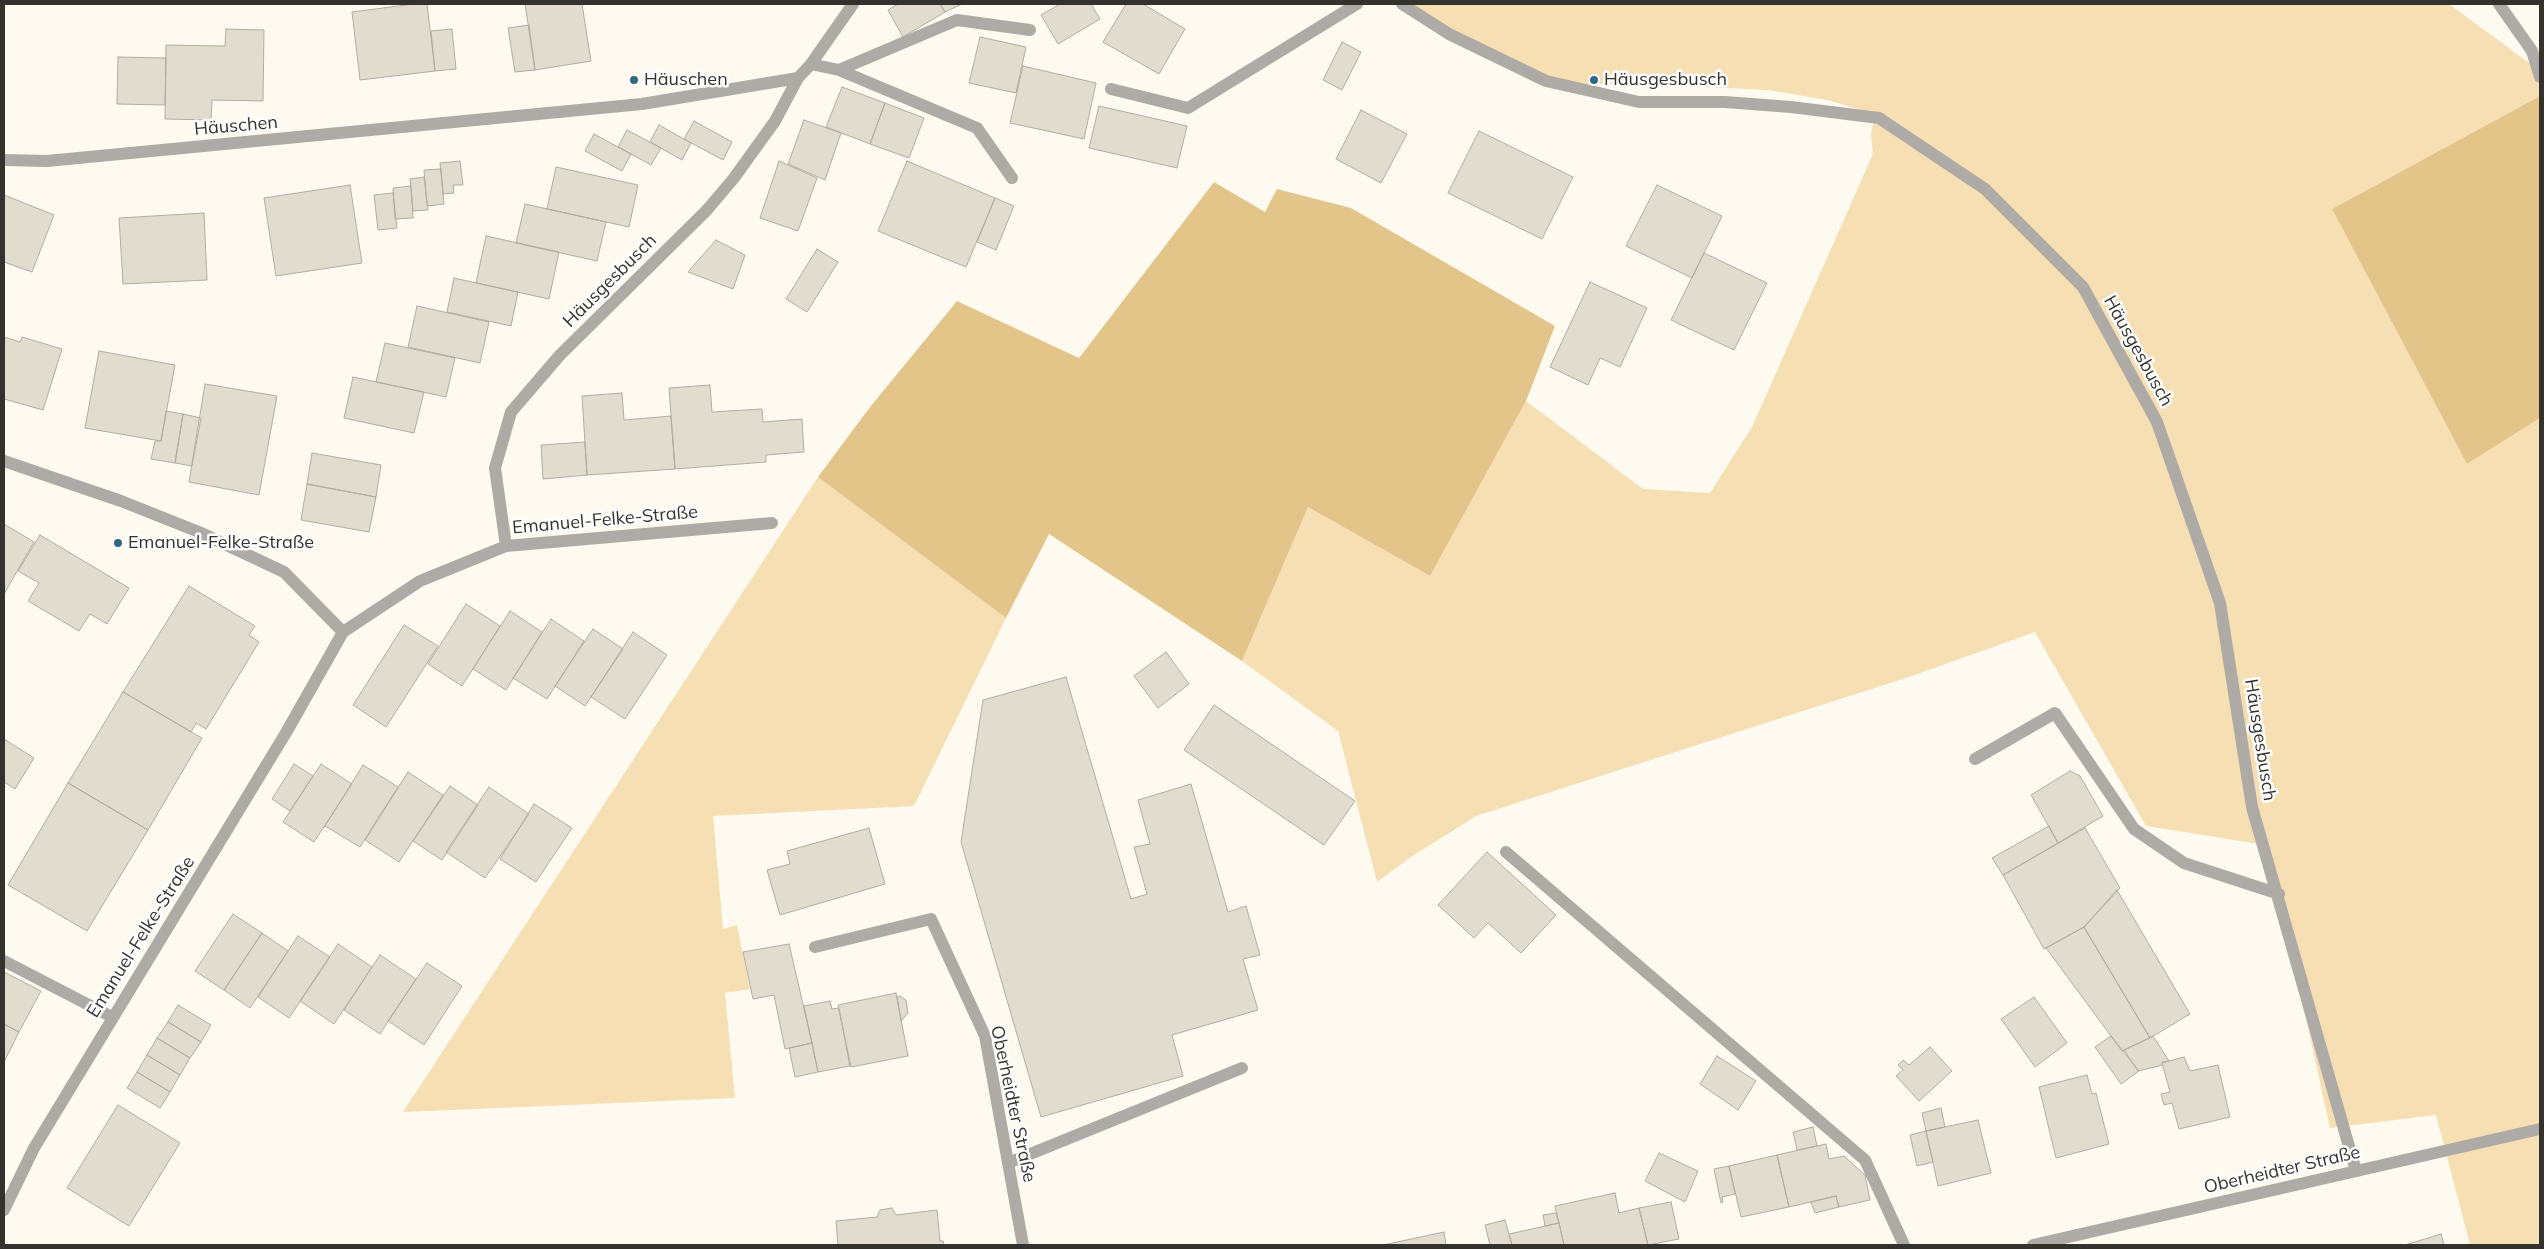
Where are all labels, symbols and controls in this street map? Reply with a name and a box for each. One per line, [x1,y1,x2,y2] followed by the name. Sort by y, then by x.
[644,69,728,91] place label: Häuschen
[1604,69,1727,91] place label: Häusgesbusch
[628,74,640,86] marker: Häuschen
[1588,74,1600,86] marker: Häusgesbusch
[193,112,279,140] street label: Häuschen
[559,230,661,332] street label: Häusgesbusch
[2099,292,2177,410] street label: Häusgesbusch
[511,501,699,539] street label: Emanuel-Felke-Straße
[128,532,314,554] place label: Emanuel-Felke-Straße
[112,537,124,549] marker: Emanuel-Felke-Straße
[2240,678,2280,802] street label: Häusgesbusch
[83,852,199,1022] street label: Emanuel-Felke-Straße
[986,1024,1040,1184] street label: Oberheidter Straße
[2202,1142,2362,1198] street label: Oberheidter Straße

